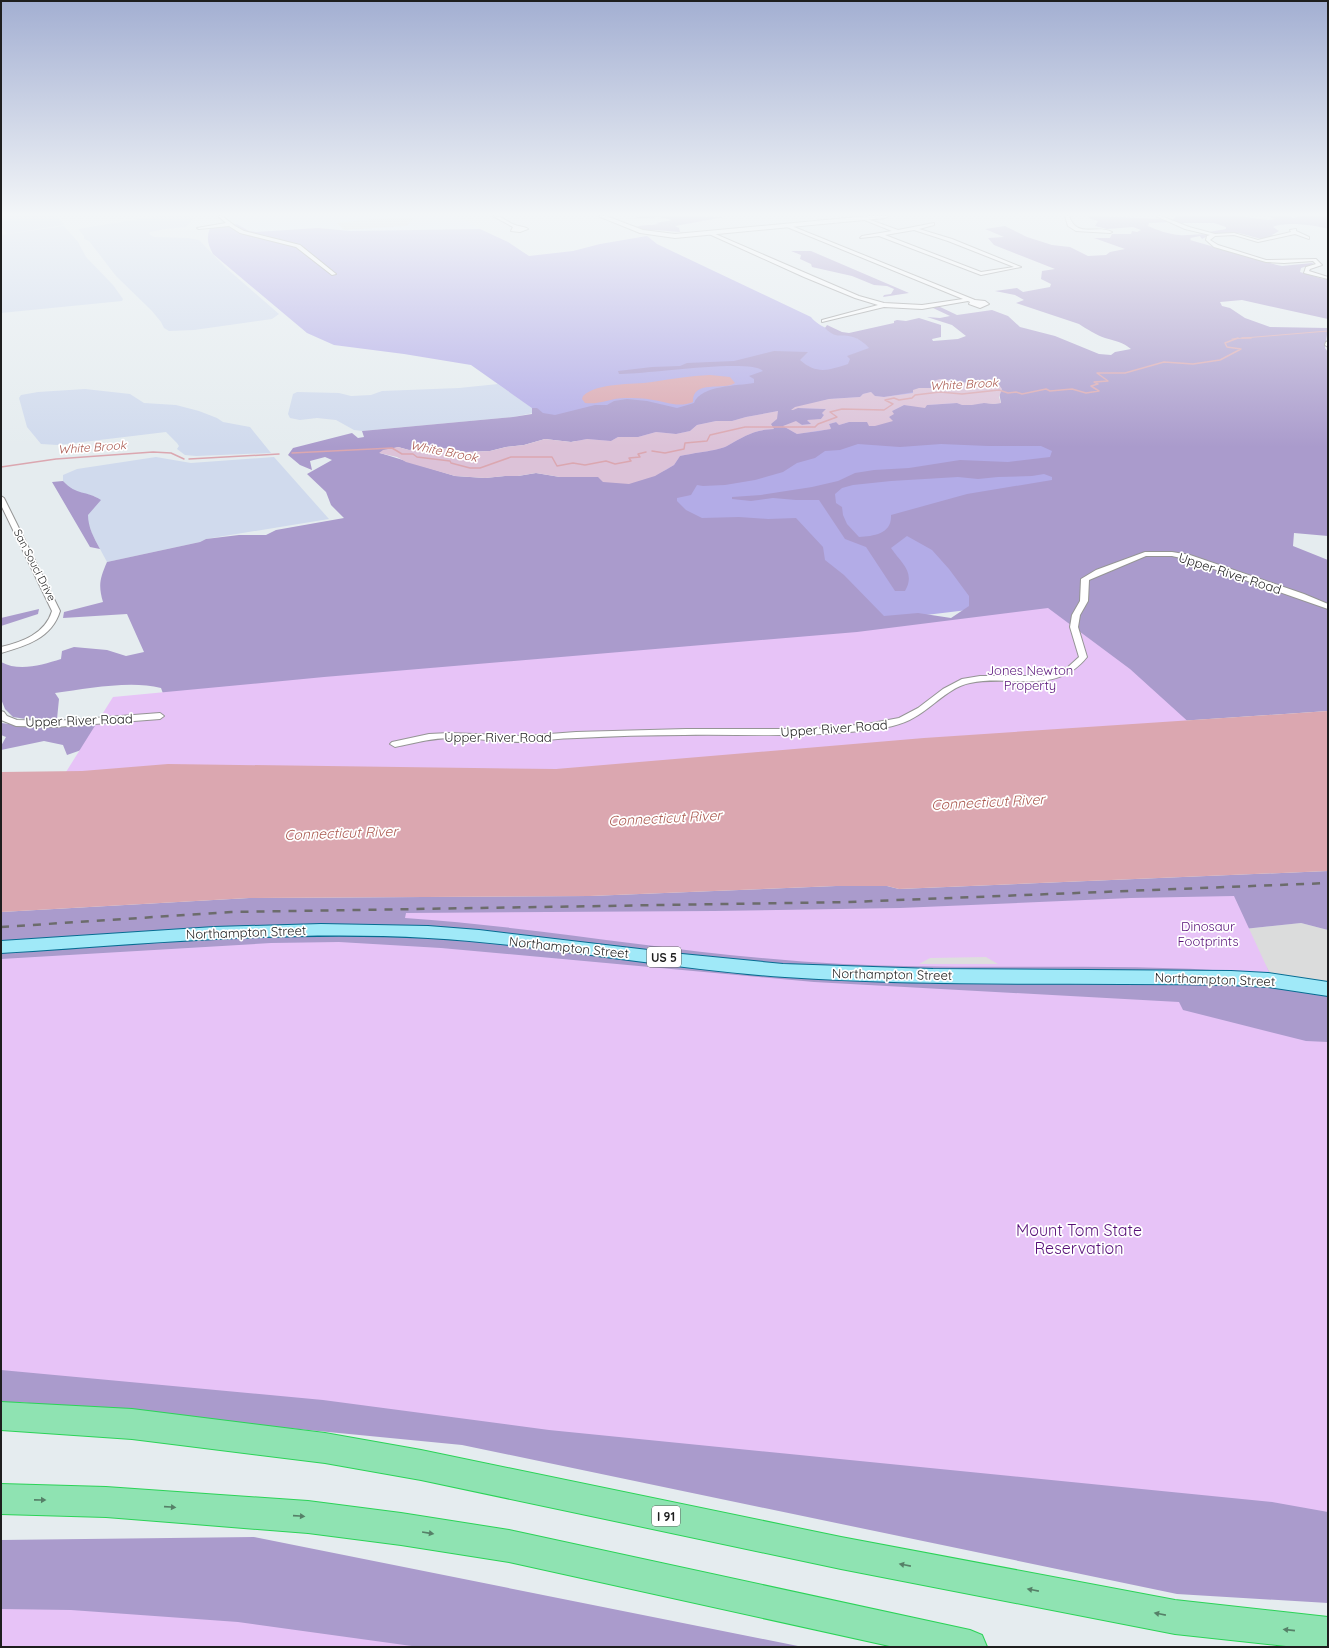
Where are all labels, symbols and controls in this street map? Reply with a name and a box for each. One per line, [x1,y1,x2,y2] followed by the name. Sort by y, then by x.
[930,375,1000,393] water label: White Brook
[57,437,128,457] water label: White Brook
[409,437,480,465] water label: White Brook
[11,527,59,603] street label: San Souci Drive
[1176,549,1284,597] street label: Upper River Road
[987,662,1073,693] park label: Jones Newton Property
[25,710,133,730] street label: Upper River Road
[780,716,888,740] street label: Upper River Road
[444,729,552,745] street label: Upper River Road
[931,790,1047,814] water label: Connecticut River
[608,806,724,830] water label: Connecticut River
[284,822,400,844] water label: Connecticut River
[1177,918,1239,949] park label: Dinosaur Footprints
[185,922,307,942] street label: Northampton Street
[508,933,630,961] street label: Northampton Street
[647,947,681,967] road number: US 5
[832,965,952,983] street label: Northampton Street
[1154,969,1276,989] street label: Northampton Street
[1016,1220,1142,1258] park label: Mount Tom State Reservation
[34,1497,46,1504] one-way arrow
[164,1503,176,1510] one-way arrow
[652,1506,680,1526] road number: I 91
[293,1512,305,1519] one-way arrow
[422,1530,434,1536] one-way arrow
[899,1562,911,1568] one-way arrow
[1026,1586,1039,1592] one-way arrow
[1154,1611,1166,1617] one-way arrow
[1283,1627,1295,1633] one-way arrow

